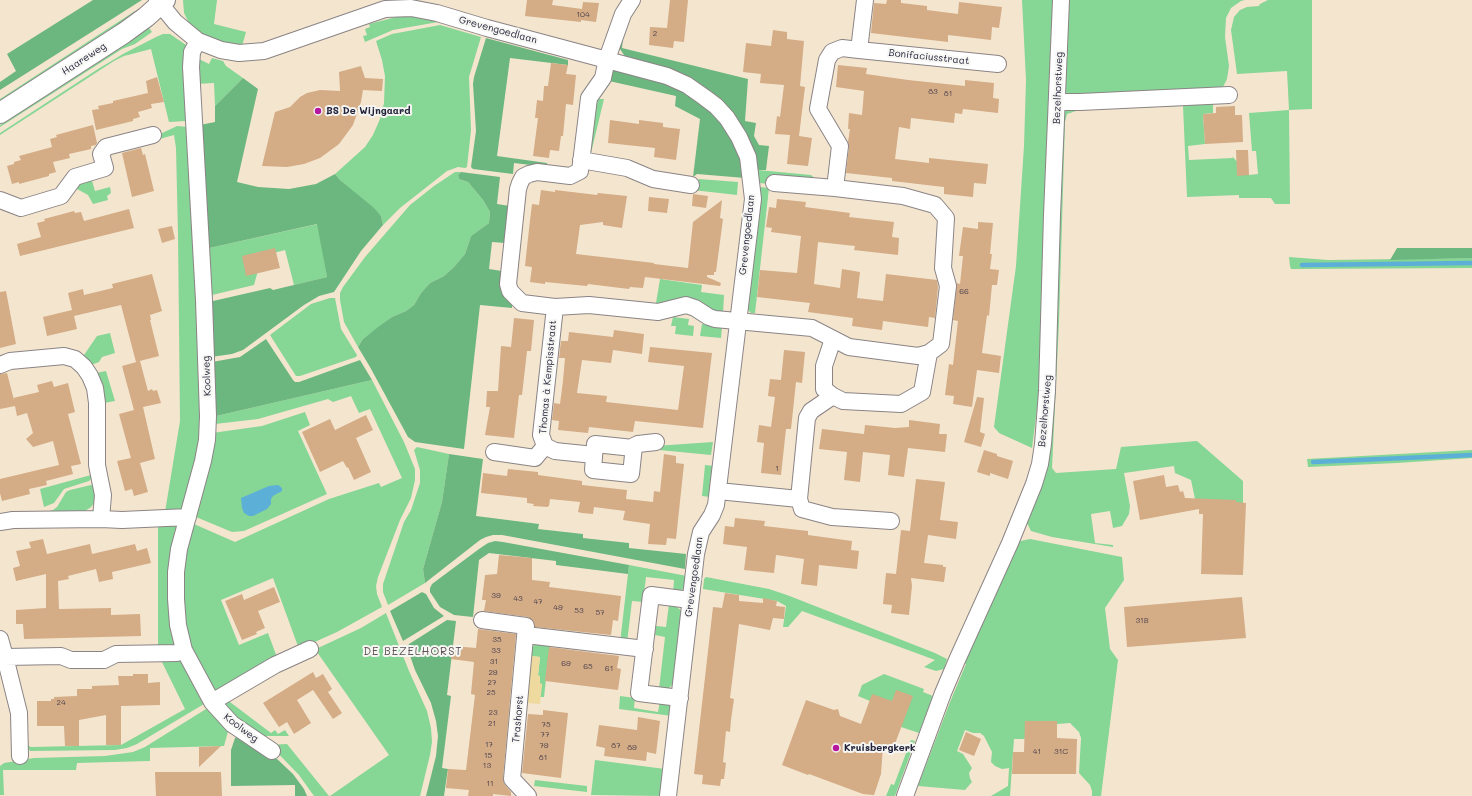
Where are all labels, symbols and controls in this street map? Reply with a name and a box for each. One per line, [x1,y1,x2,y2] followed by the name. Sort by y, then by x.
[576,10,590,20] house number: 104
[458,14,538,46] street label: Grevengoedlaan
[653,29,657,39] house number: 2
[60,40,108,78] street label: Haareweg
[888,47,970,67] street label: Bonifaciusstraat
[1051,52,1065,124] street label: Bezelhorstweg
[928,87,938,97] house number: 83
[944,89,952,99] house number: 81
[326,105,410,117] place label: BS De Wijngaard
[313,106,323,116] marker: BS De Wijngaard
[737,194,757,276] street label: Grevengoedlaan
[959,287,969,297] house number: 66
[537,320,559,434] street label: Thomas à Kempisstraat
[200,356,214,396] street label: Koolweg
[1036,374,1054,448] street label: Bezelhorstweg
[775,464,779,474] house number: 1
[682,536,706,618] street label: Grevengoedlaan
[491,591,501,601] house number: 39
[513,594,523,604] house number: 43
[533,597,543,607] house number: 47
[553,603,563,613] house number: 49
[574,606,584,616] house number: 53
[595,608,605,618] house number: 57
[1135,616,1149,626] house number: 31B
[492,635,502,645] house number: 35
[364,645,462,659] district label: DE BEZELHORST
[491,646,501,656] house number: 33
[490,657,498,667] house number: 31
[561,659,571,669] house number: 69
[583,662,593,672] house number: 65
[605,664,613,674] house number: 61
[488,668,498,678] house number: 29
[488,678,496,688] house number: 27
[486,688,496,698] house number: 25
[510,695,526,743] street label: Trashorst
[56,698,66,708] house number: 24
[488,708,498,718] house number: 23
[221,711,261,745] street label: Koolweg
[488,719,496,729] house number: 21
[541,720,551,730] house number: 75
[541,730,549,740] house number: 77
[485,740,493,750] house number: 17
[539,741,549,751] house number: 79
[611,741,621,751] house number: 87
[844,742,915,754] place label: Kruisbergkerk
[627,743,637,753] house number: 89
[831,743,841,753] marker: Kruisbergkerk
[1033,747,1041,757] house number: 41
[1054,747,1068,757] house number: 31C
[484,751,492,761] house number: 15
[539,753,547,763] house number: 81
[483,761,491,771] house number: 13
[486,779,494,789] house number: 11

